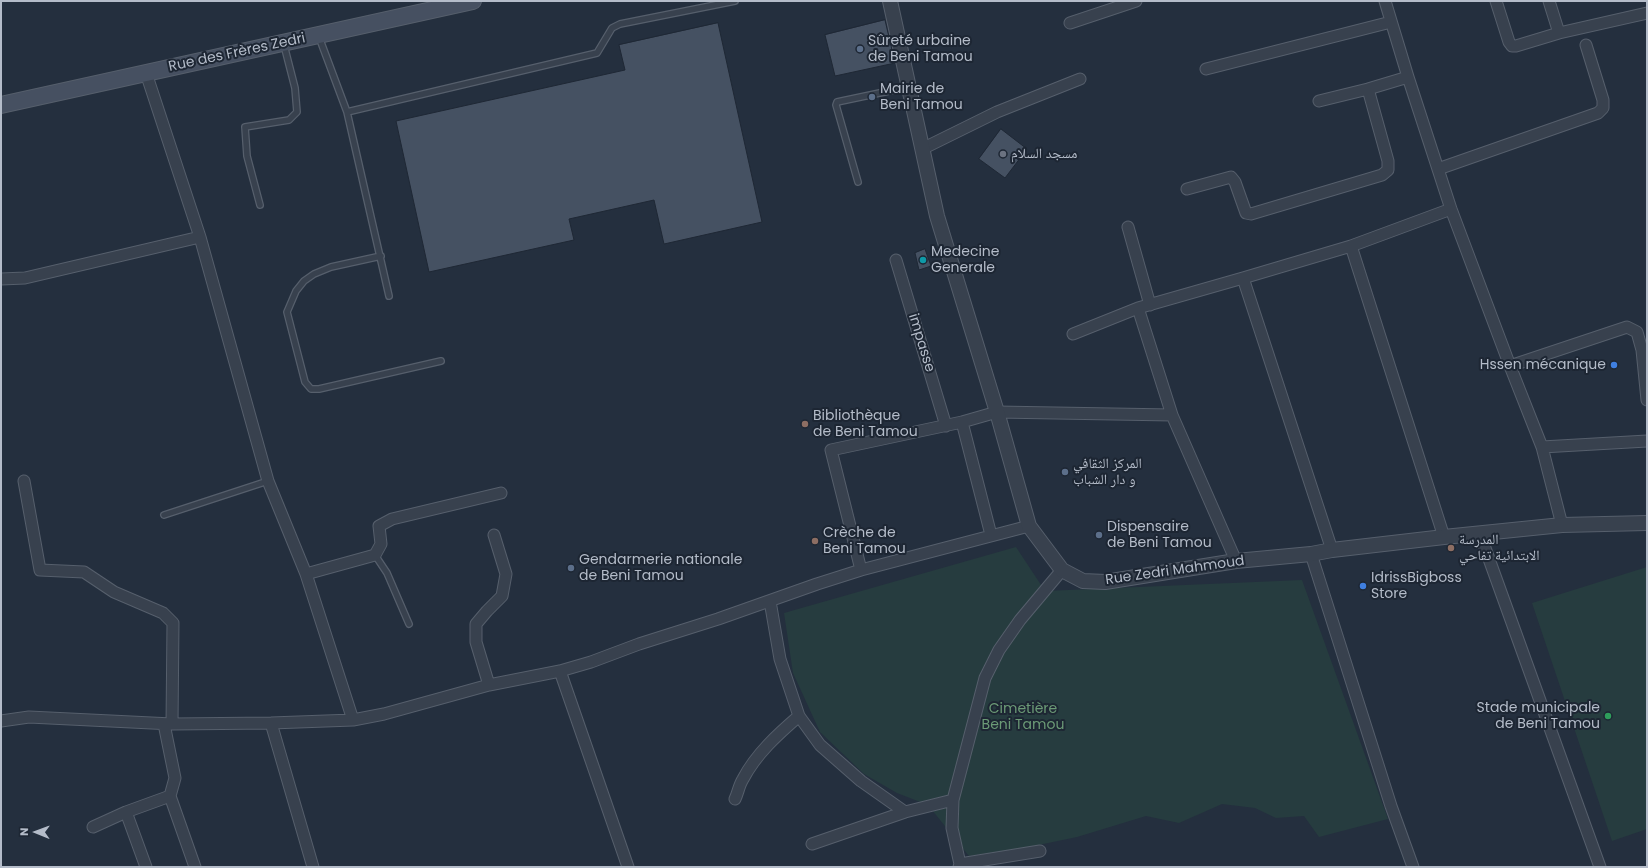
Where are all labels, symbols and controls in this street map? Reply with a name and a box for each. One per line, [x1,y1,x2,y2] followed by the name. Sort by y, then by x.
[167,30,307,76] street label: Rue des Frères Zedri
[868,33,973,66] place label: Sûreté urbaine de Beni Tamou
[855,44,865,54] marker: Sûreté urbaine de Beni Tamou
[880,81,963,114] place label: Mairie de Beni Tamou
[867,92,877,102] marker: Mairie de Beni Tamou
[1011,146,1077,162] place label: مسجد السلام
[998,149,1008,159] marker: مسجد السلام
[931,244,999,276] place label: Medecine Generale
[918,255,928,265] marker: Medecine Generale
[904,312,938,374] street label: impasse
[1480,357,1606,373] place label: Hssen mécanique
[1609,360,1619,370] marker: Hssen mécanique
[813,408,918,440] place label: Bibliothèque de Beni Tamou
[800,419,810,429] marker: Bibliothèque de Beni Tamou
[1073,456,1142,488] place label: المركز الثقافي و دار الشباب
[1060,467,1070,477] marker: المركز الثقافي و دار الشباب
[1107,519,1212,552] place label: Dispensaire de Beni Tamou
[823,525,906,558] place label: Crèche de Beni Tamou
[1094,530,1104,540] marker: Dispensaire de Beni Tamou
[1459,532,1540,564] place label: المدرسة الابتدائية تفاحي
[810,536,820,546] marker: Crèche de Beni Tamou
[1446,543,1456,553] marker: المدرسة الابتدائية تفاحي
[579,552,742,584] place label: Gendarmerie nationale de Beni Tamou
[1104,553,1246,589] street label: Rue Zedri Mahmoud
[566,563,576,573] marker: Gendarmerie nationale de Beni Tamou
[1371,570,1462,602] place label: IdrissBigboss Store
[1358,581,1368,591] marker: IdrissBigboss Store
[1477,700,1600,732] place label: Stade municipale de Beni Tamou
[982,701,1064,734] park label: Cimetière Beni Tamou
[1603,711,1613,721] marker: Stade municipale de Beni Tamou
[16,812,56,852] north arrow
[16,828,32,836] text: N

